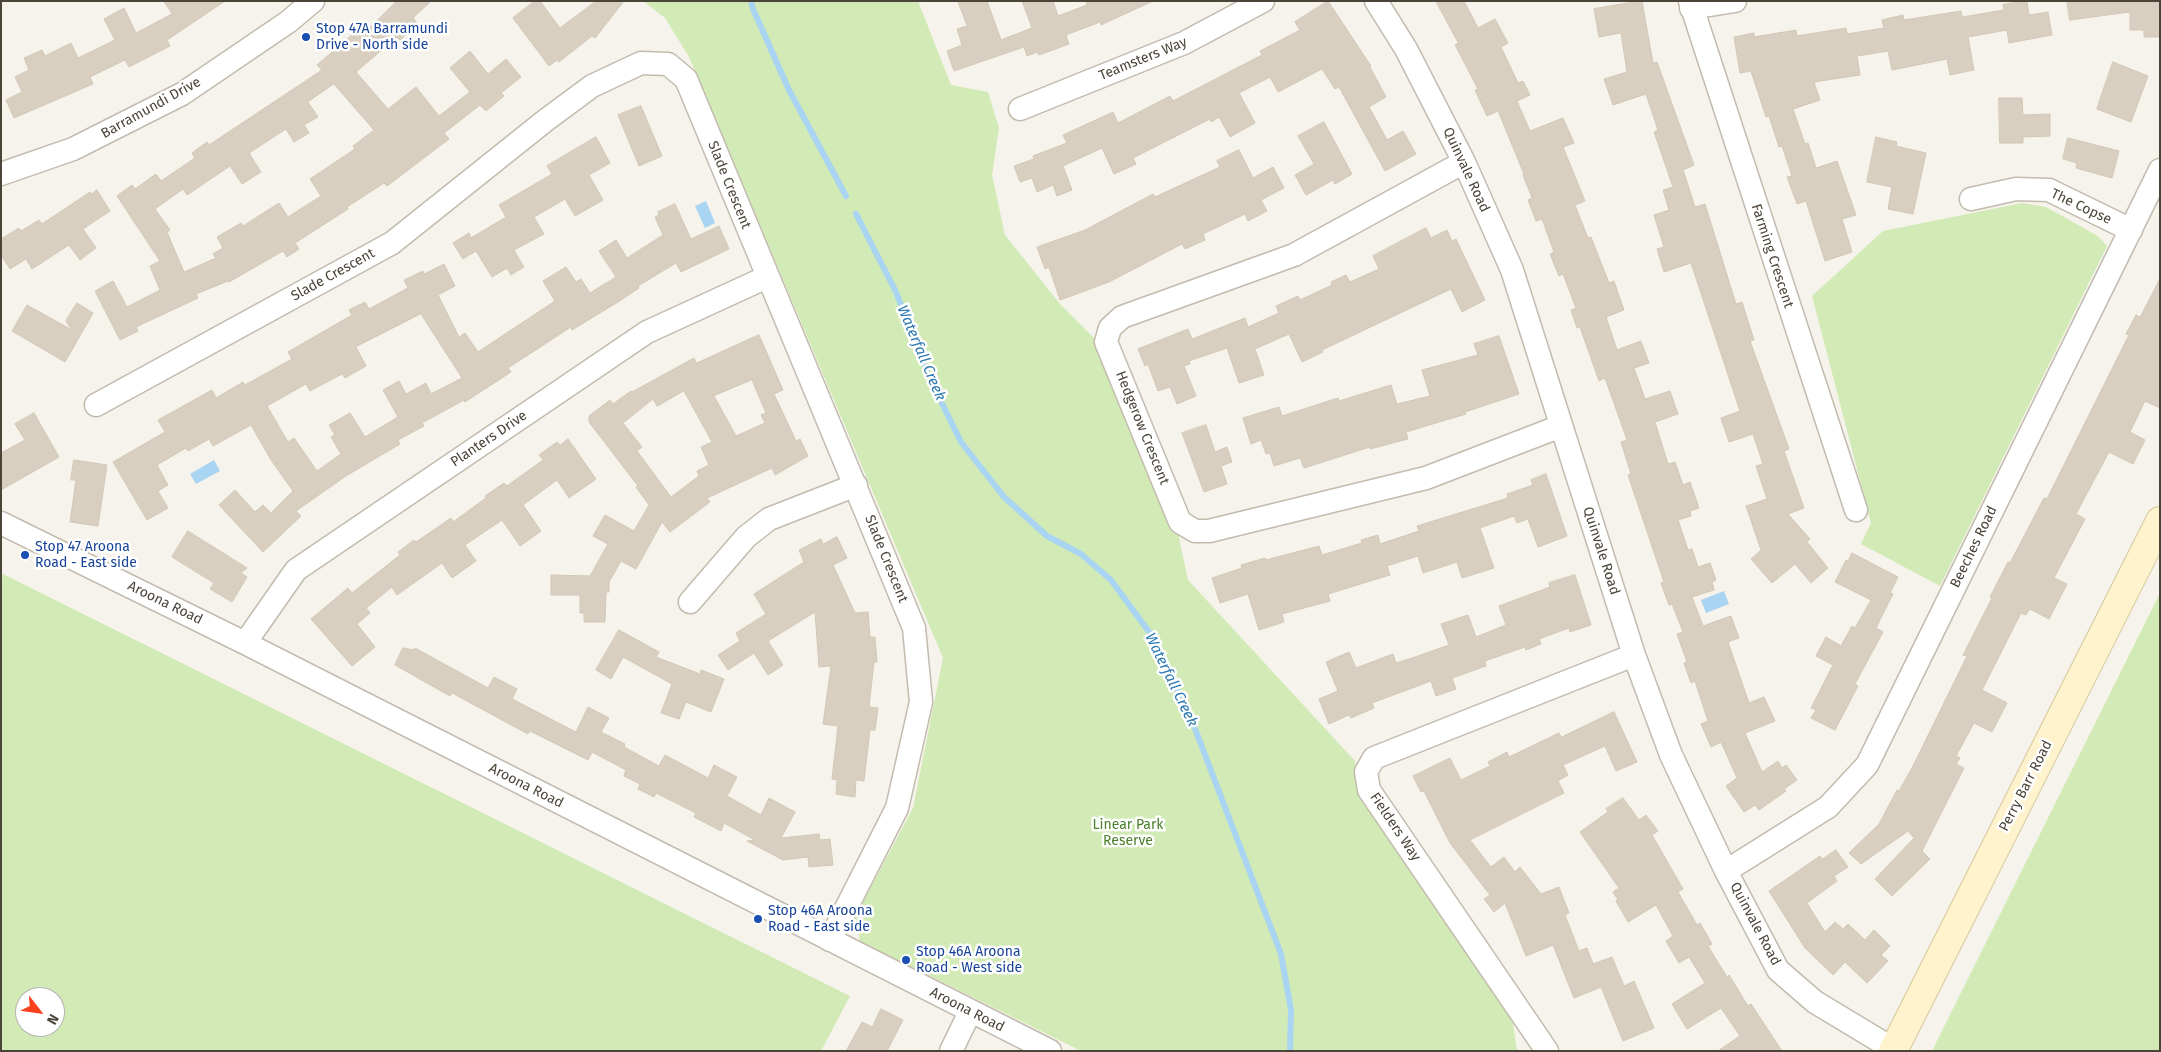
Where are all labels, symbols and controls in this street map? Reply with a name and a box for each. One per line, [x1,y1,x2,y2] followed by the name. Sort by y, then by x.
[316,21,448,54] place label: Stop 47A Barramundi Drive - North side
[300,31,312,43] marker: Stop 47A Barramundi Drive - North side
[1097,34,1189,84] street label: Teamsters Way
[98,74,204,142] street label: Barramundi Drive
[1439,125,1493,215] street label: Quinvale Road
[704,139,754,231] street label: Slade Crescent
[2048,186,2114,228] street label: The Copse
[1747,202,1797,310] street label: Farming Crescent
[288,245,378,305] street label: Slade Crescent
[893,303,949,403] water label: Waterfall Creek
[1112,369,1172,487] street label: Hedgerow Crescent
[448,407,530,471] street label: Planters Drive
[1947,503,2001,591] street label: Beeches Road
[1579,505,1623,597] street label: Quinvale Road
[861,513,911,605] street label: Slade Crescent
[35,539,137,572] place label: Stop 47 Aroona Road - East side
[19,549,31,561] marker: Stop 47 Aroona Road - East side
[125,578,205,628] street label: Aroona Road
[1141,630,1201,730] water label: Waterfall Creek
[1996,738,2056,834] street label: Perry Barr Road
[486,760,566,812] street label: Aroona Road
[1366,790,1424,864] street label: Fielders Way
[1093,817,1163,850] park label: Linear Park Reserve
[1726,880,1784,968] street label: Quinvale Road
[768,903,872,936] place label: Stop 46A Aroona Road - East side
[752,913,764,925] marker: Stop 46A Aroona Road - East side
[916,944,1022,976] place label: Stop 46A Aroona Road - West side
[900,954,912,966] marker: Stop 46A Aroona Road - West side
[927,984,1007,1036] street label: Aroona Road
[15,987,65,1037] north arrow
[43,1011,62,1028] text: N

